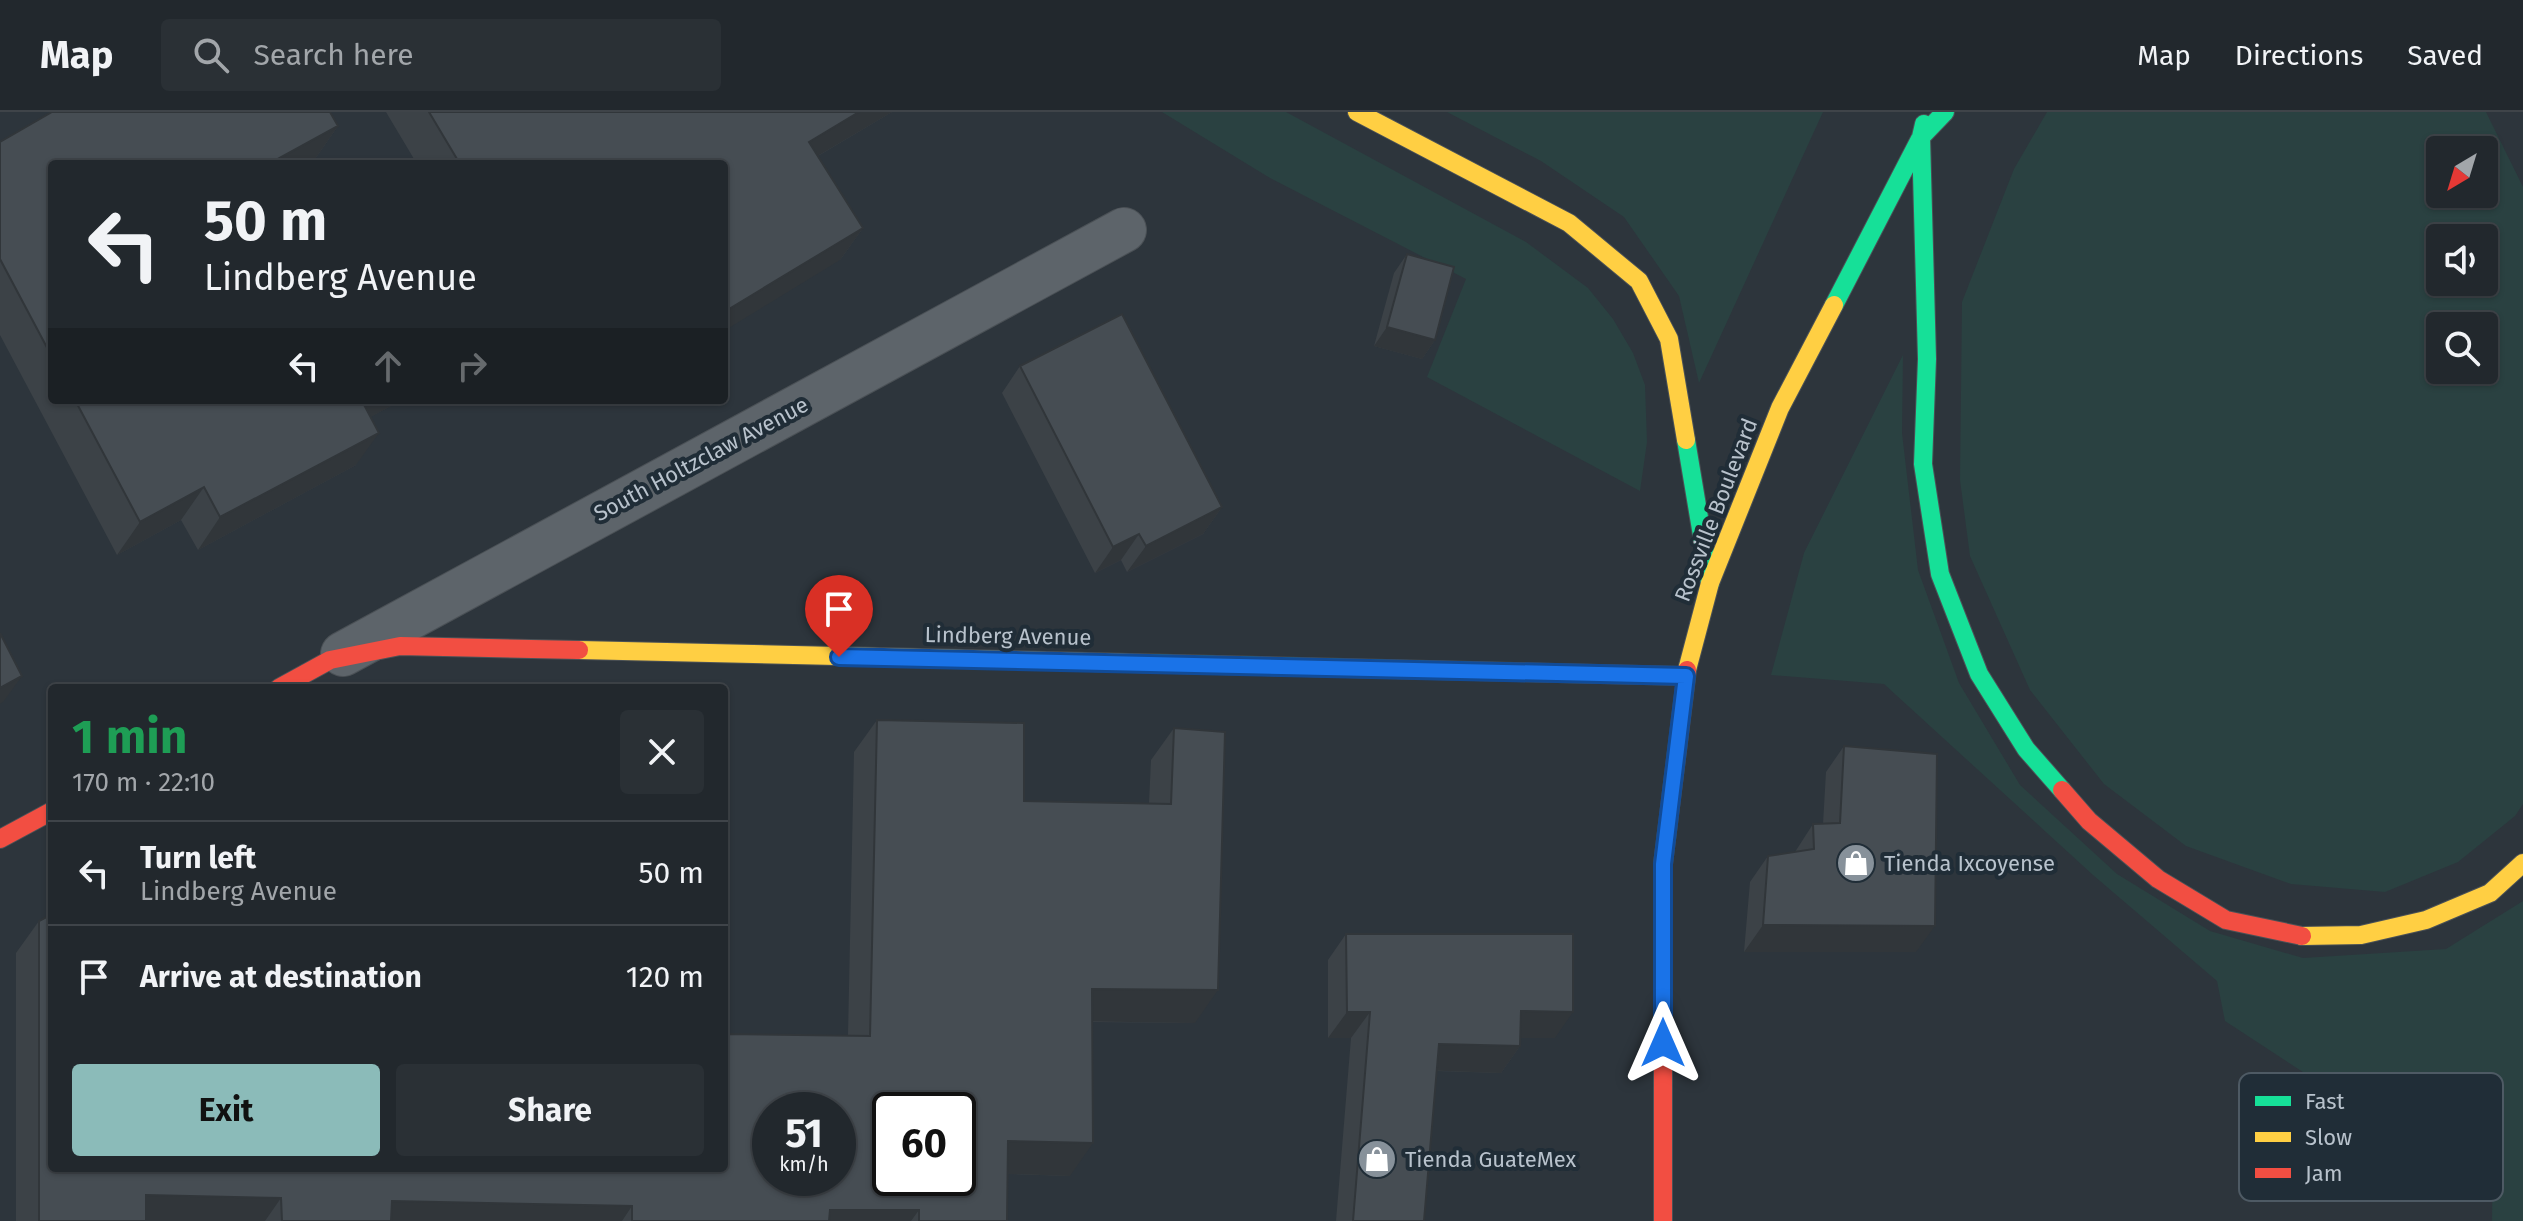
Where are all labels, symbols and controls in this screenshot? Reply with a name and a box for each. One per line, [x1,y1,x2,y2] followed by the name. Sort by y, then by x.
[161,19,721,91] search box
[40,32,113,78] text: Map
[189,33,233,77] icon: search
[253,37,414,73] text: Search here
[2137,39,2191,72] text: Map
[2235,39,2363,72] text: Directions
[2407,39,2483,72] text: Saved
[2426,136,2498,208] north arrow
[2426,136,2498,384] map controls
[204,188,327,255] text: 50 m
[72,192,176,296] icon: left
[2426,224,2498,296] button: sound
[204,256,477,300] text: Lindberg Avenue
[2426,312,2498,384] button: search
[282,344,326,388] icon: left
[366,344,410,388] icon: ahead
[450,344,494,388] icon: right
[589,391,813,527] street label: South Holtzclaw Avenue
[1669,415,1763,605] street label: Rossville Boulevard
[805,575,873,657] pin
[817,587,861,631] icon: arrive
[924,621,1092,651] street label: Lindberg Avenue
[72,708,187,766] text: 1 min
[620,710,704,794] button: close
[72,767,215,798] text: 170 m · 22:10
[140,840,256,876] text: Turn left
[1835,842,1877,884] shop icon: Tienda Ixcoyense
[1884,850,2055,877] place label: Tienda Ixcoyense
[72,851,116,895] icon: left
[639,855,704,891] text: 50 m
[140,876,337,907] text: Lindberg Avenue
[72,955,116,999] icon: arrive
[140,959,422,995] text: Arrive at destination
[626,959,704,995] text: 120 m
[1621,1001,1705,1085] position arrow
[72,1064,380,1156] button: Exit
[396,1064,704,1156] button: Share
[2239,1073,2503,1201] legend
[2305,1088,2345,1115] text: Fast
[872,1092,976,1196] speed limit sign: 60
[785,1110,823,1158] text: 51
[2305,1124,2352,1151] text: Slow
[1356,1138,1398,1180] shop icon: Tienda GuateMex
[1405,1146,1577,1173] place label: Tienda GuateMex
[779,1152,829,1176] text: km/h
[2305,1160,2343,1187] text: Jam

